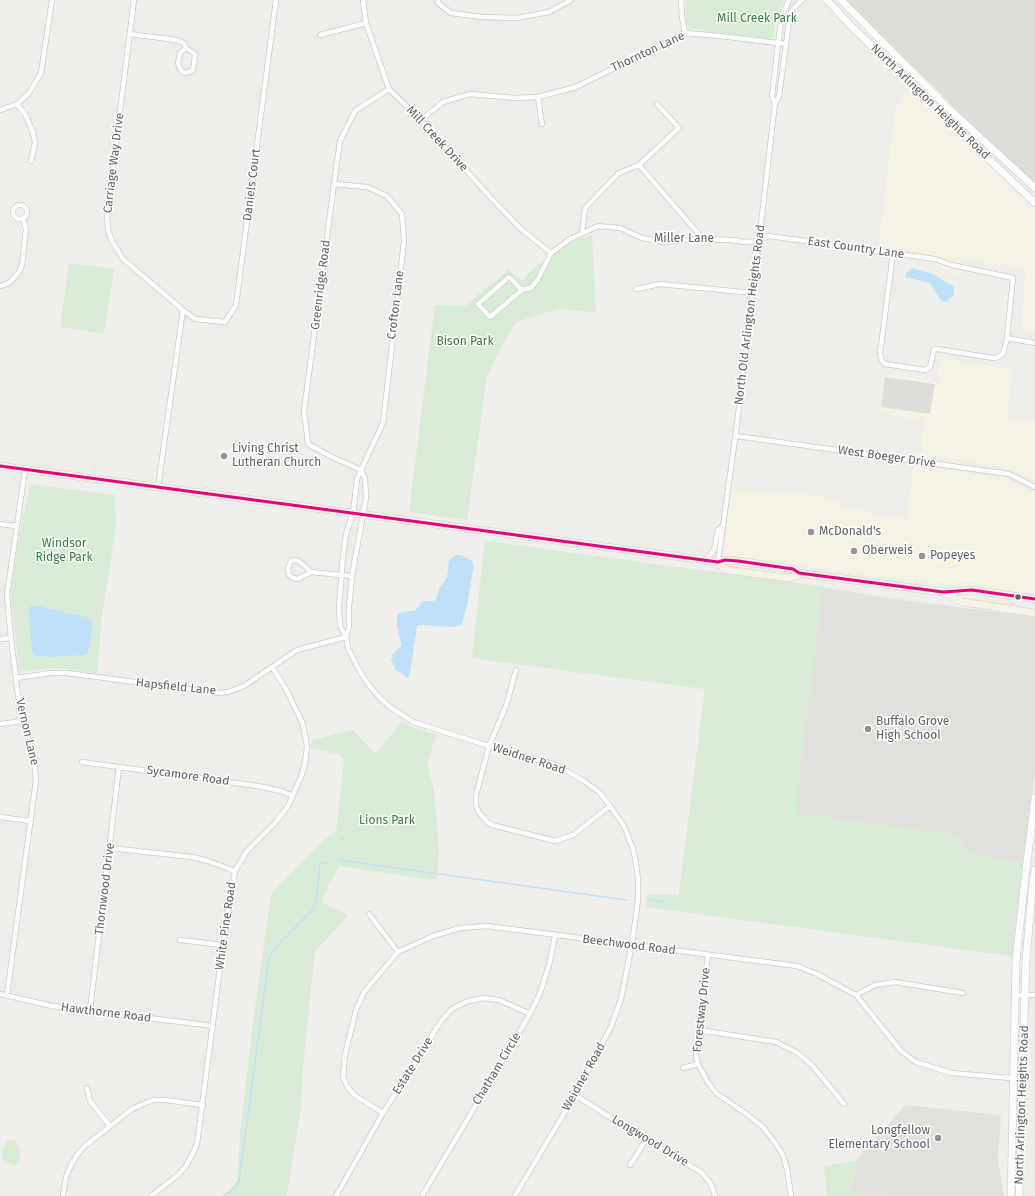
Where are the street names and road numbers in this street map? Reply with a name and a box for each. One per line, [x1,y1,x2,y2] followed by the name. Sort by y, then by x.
[609,29,687,75] street label: Thornton Lane
[868,41,992,163] street label: North Arlington Heights Road
[403,103,471,175] street label: Mill Creek Drive
[101,112,127,214] street label: Carriage Way Drive
[240,148,264,222] street label: Daniels Court
[732,224,768,406] street label: North Old Arlington Heights Road
[654,232,714,246] street label: Miller Lane
[807,234,905,262] street label: East Country Lane
[308,239,334,331] street label: Greenridge Road
[385,270,407,340] street label: Crofton Lane
[837,443,937,471] street label: West Boeger Drive
[135,676,217,698] street label: Hapsfield Lane
[12,697,42,767] street label: Vernon Lane
[491,740,567,778] street label: Weidner Road
[146,763,230,789] street label: Sycamore Road
[92,842,118,936] street label: Thornwood Drive
[213,881,239,971] street label: White Pine Road
[582,932,676,958] street label: Beechwood Road
[690,967,714,1053] street label: Forestway Drive
[60,1000,152,1026] street label: Hawthorne Road
[1012,1025,1032,1185] street label: North Arlington Heights Road
[470,1030,524,1108] street label: Chatham Circle
[390,1035,436,1097] street label: Estate Drive
[559,1040,609,1114] street label: Weidner Road
[609,1112,691,1170] street label: Longwood Drive

